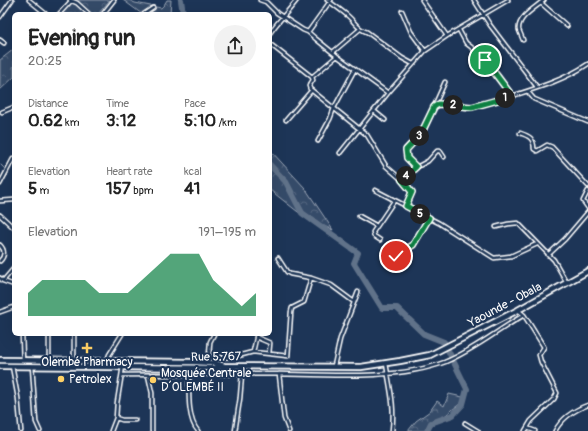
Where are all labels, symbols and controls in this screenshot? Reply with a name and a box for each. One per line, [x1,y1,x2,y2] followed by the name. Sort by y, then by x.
[28,24,136,52] text: Evening run
[214,25,256,67] button: share
[468,43,502,77] pin
[474,49,496,71] icon: arrive
[28,53,62,69] text: 20:25
[495,88,515,108] pin: 1
[503,91,507,104] text: 1
[443,95,463,115] pin: 2
[28,97,68,110] text: Distance
[106,97,129,110] text: Time
[184,97,206,110] text: Pace
[450,98,456,111] text: 2
[28,110,63,131] text: 0.62
[106,110,136,131] text: 3:12
[184,110,216,131] text: 5:10
[63,116,79,129] text: km
[216,116,237,129] text: /km
[409,126,429,146] pin: 3
[416,129,422,142] text: 3
[28,165,70,178] text: Elevation
[106,165,152,178] text: Heart rate
[184,165,202,178] text: kcal
[396,166,416,186] pin: 4
[403,169,409,182] text: 4
[28,178,37,199] text: 5
[106,178,131,199] text: 157
[184,178,201,199] text: 41
[37,184,49,197] text: m
[131,184,154,197] text: bpm
[410,204,430,224] pin: 5
[417,207,423,220] text: 5
[28,224,78,240] text: Elevation
[198,224,256,240] text: 191–195 m
[379,239,413,273] pin
[385,245,407,267] icon: check
[465,279,545,331] street label: Yaounde - Obala
[82,343,92,353] marker: Olembé Pharmacy
[191,349,242,365] street label: Rue 5.767
[41,355,133,370] place label: Olembé Pharmacy
[161,366,251,395] place label: Mosquée Centrale D´OLEMBÉ II
[69,372,112,387] place label: Petrolex
[56,374,66,384] marker: Petrolex
[148,375,158,385] marker: Mosquée Centrale D´OLEMBÉ II

